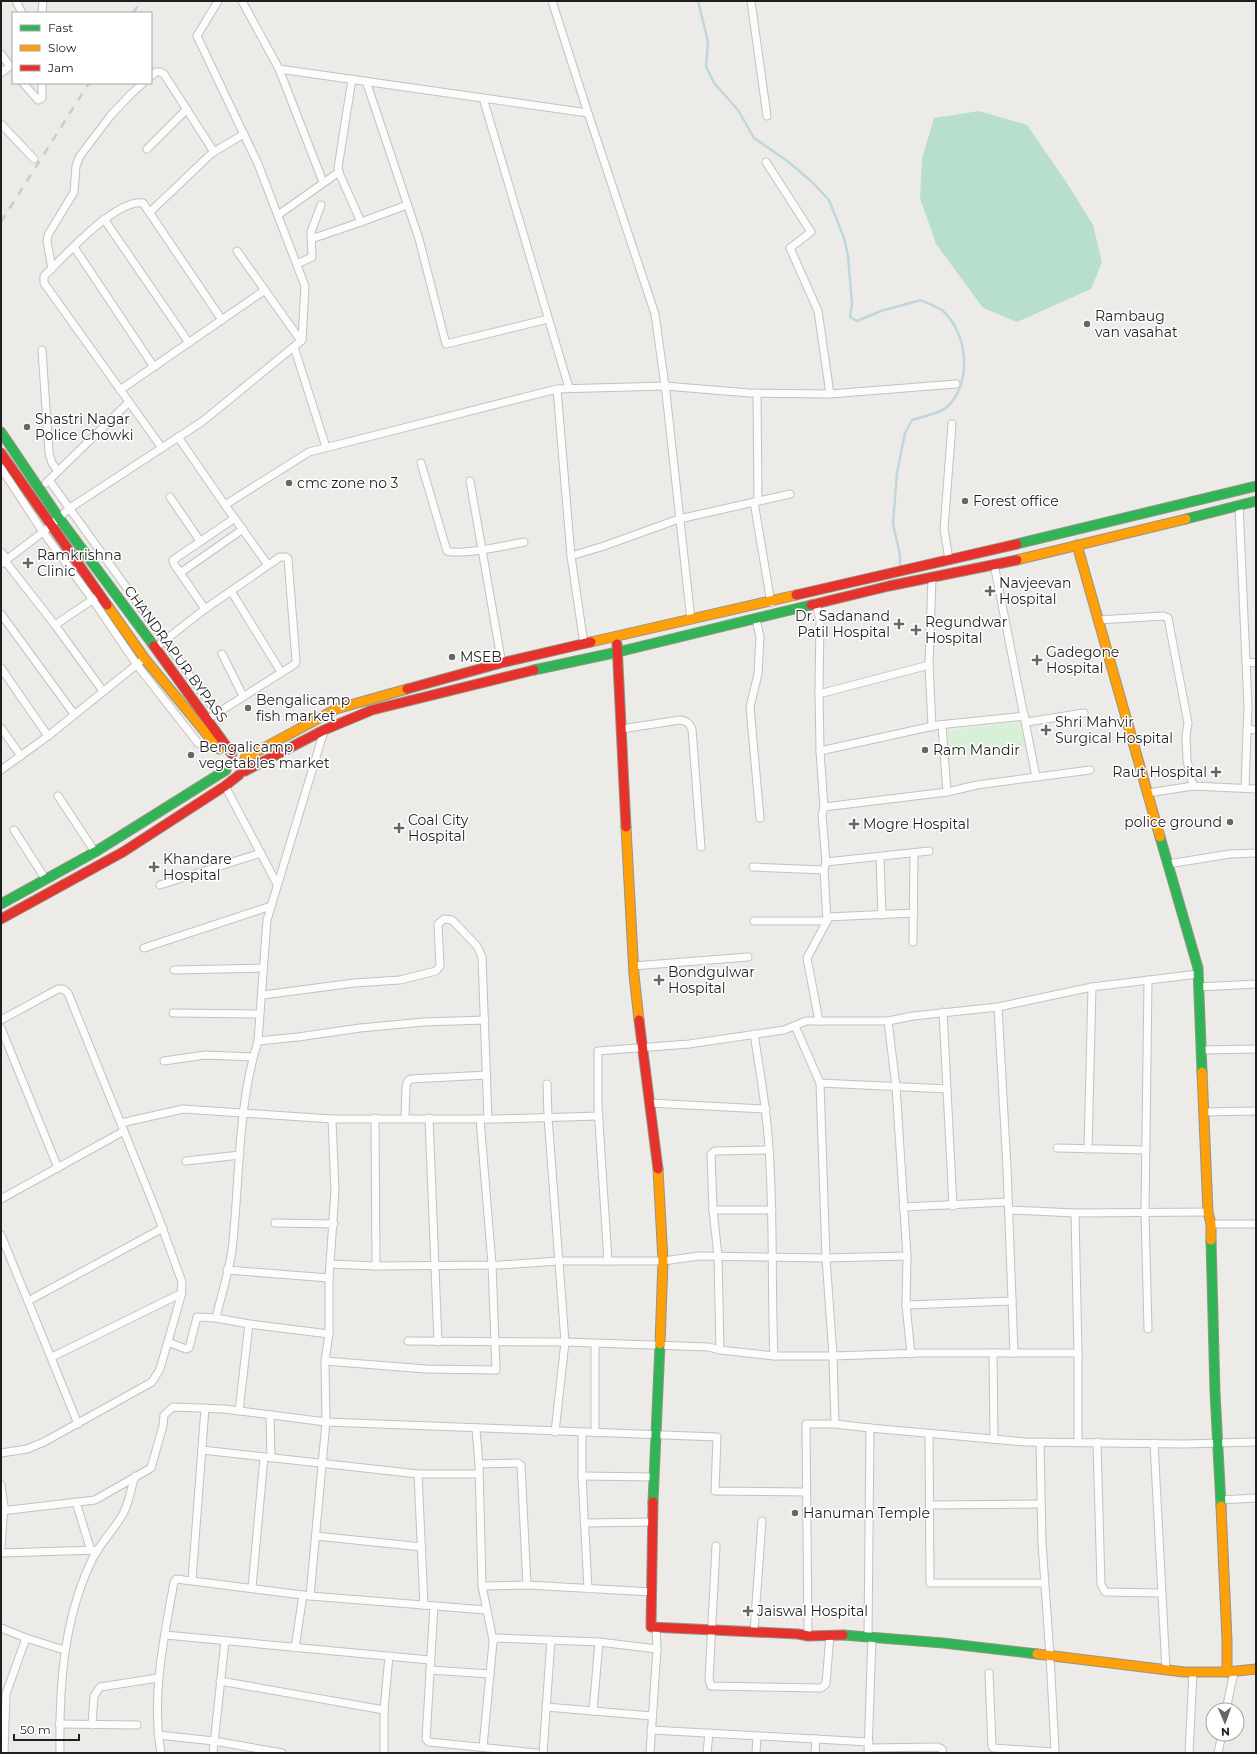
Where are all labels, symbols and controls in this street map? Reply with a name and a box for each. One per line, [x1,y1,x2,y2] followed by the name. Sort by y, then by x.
[12,12,152,84] legend
[48,20,73,35] text: Fast
[48,40,77,55] text: Slow
[47,60,74,75] text: Jam
[1095,307,1178,341] place label: Rambaug van vasahat
[1082,319,1092,329] marker: Rambaug van vasahat
[35,410,133,444] place label: Shastri Nagar Police Chowki
[22,422,32,432] marker: Shastri Nagar Police Chowki
[297,474,399,492] place label: cmc zone no 3
[284,478,294,488] marker: cmc zone no 3
[973,492,1059,510] place label: Forest office
[960,496,970,506] marker: Forest office
[37,546,122,580] place label: Ramkrishna Clinic
[22,557,34,569] marker: Ramkrishna Clinic
[999,574,1071,608] place label: Navjeevan Hospital
[120,582,232,726] street label: CHANDRAPUR BYPASS
[984,585,996,597] marker: Navjeevan Hospital
[795,607,890,641] place label: Dr. Sadanand Patil Hospital
[925,613,1008,647] place label: Regundwar Hospital
[893,618,905,630] marker: Dr. Sadanand Patil Hospital
[910,624,922,636] marker: Regundwar Hospital
[1046,643,1119,677] place label: Gadegone Hospital
[460,648,502,666] place label: MSEB
[447,652,457,662] marker: MSEB
[1031,654,1043,666] marker: Gadegone Hospital
[256,691,350,725] place label: Bengalicamp fish market
[243,703,253,713] marker: Bengalicamp fish market
[1055,713,1173,747] place label: Shri Mahvir Surgical Hospital
[1040,724,1052,736] marker: Shri Mahvir Surgical Hospital
[199,738,330,772] place label: Bengalicamp vegetables market
[933,741,1020,759] place label: Ram Mandir
[920,745,930,755] marker: Ram Mandir
[186,750,196,760] marker: Bengalicamp vegetables market
[1112,763,1207,781] place label: Raut Hospital
[1210,766,1222,778] marker: Raut Hospital
[408,811,469,845] place label: Coal City Hospital
[1124,813,1222,831] place label: police ground
[863,815,970,833] place label: Mogre Hospital
[1225,817,1235,827] marker: police ground
[848,818,860,830] marker: Mogre Hospital
[393,822,405,834] marker: Coal City Hospital
[163,850,232,884] place label: Khandare Hospital
[148,861,160,873] marker: Khandare Hospital
[668,963,755,997] place label: Bondgulwar Hospital
[653,974,665,986] marker: Bondgulwar Hospital
[803,1504,930,1522] place label: Hanuman Temple
[790,1508,800,1518] marker: Hanuman Temple
[756,1602,868,1620] place label: Jaiswal Hospital
[742,1605,754,1617] marker: Jaiswal Hospital
[1205,1702,1245,1742] north arrow
[14,1716,79,1742] scale bar
[20,1722,51,1737] text: 50 m
[1221,1725,1230,1739] text: N

